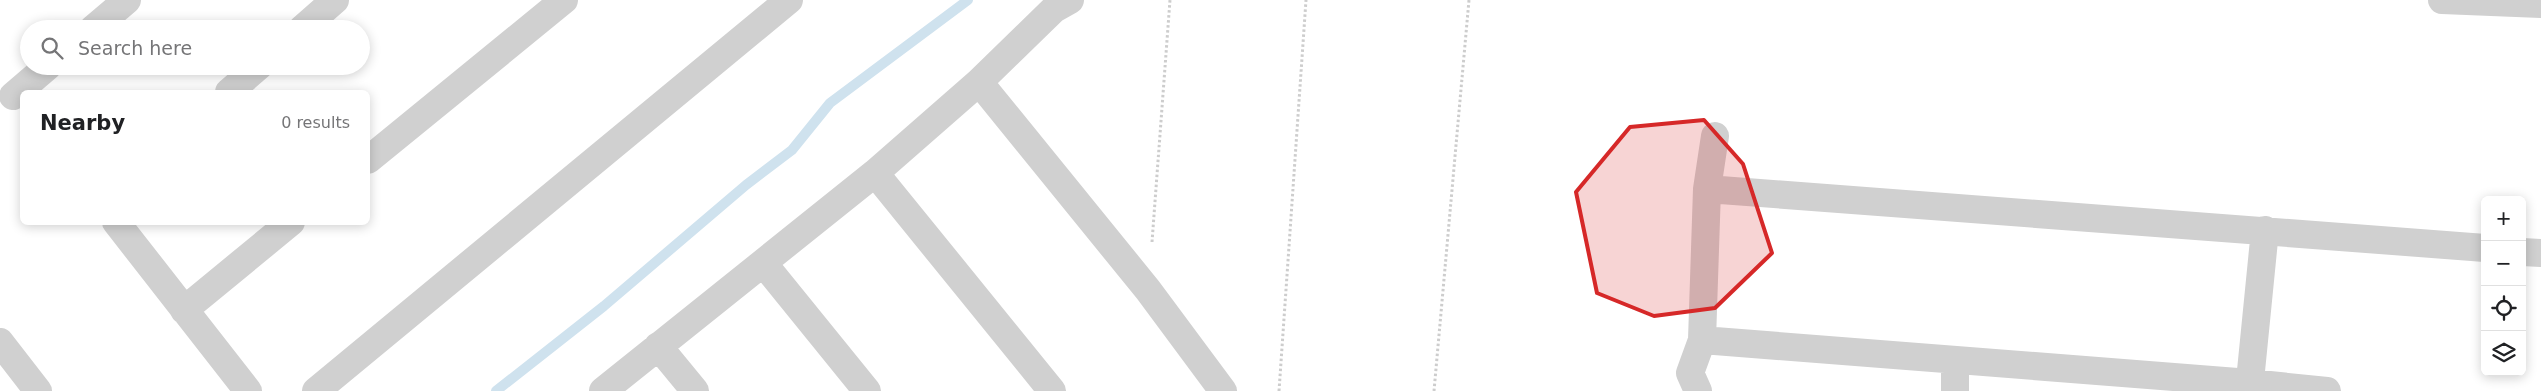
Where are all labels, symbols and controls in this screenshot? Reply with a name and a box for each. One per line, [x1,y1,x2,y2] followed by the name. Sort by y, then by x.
[20,20,370,75] search box
[38,34,66,62] icon: search
[78,37,192,59] text: Search here
[40,111,125,135] text: Nearby
[281,113,350,132] text: 0 results
[2481,196,2526,376] map controls
[2481,196,2526,241] button: +
[2481,241,2526,286] button: −
[2481,286,2526,331] button: locate
[2481,331,2526,376] button: layers

